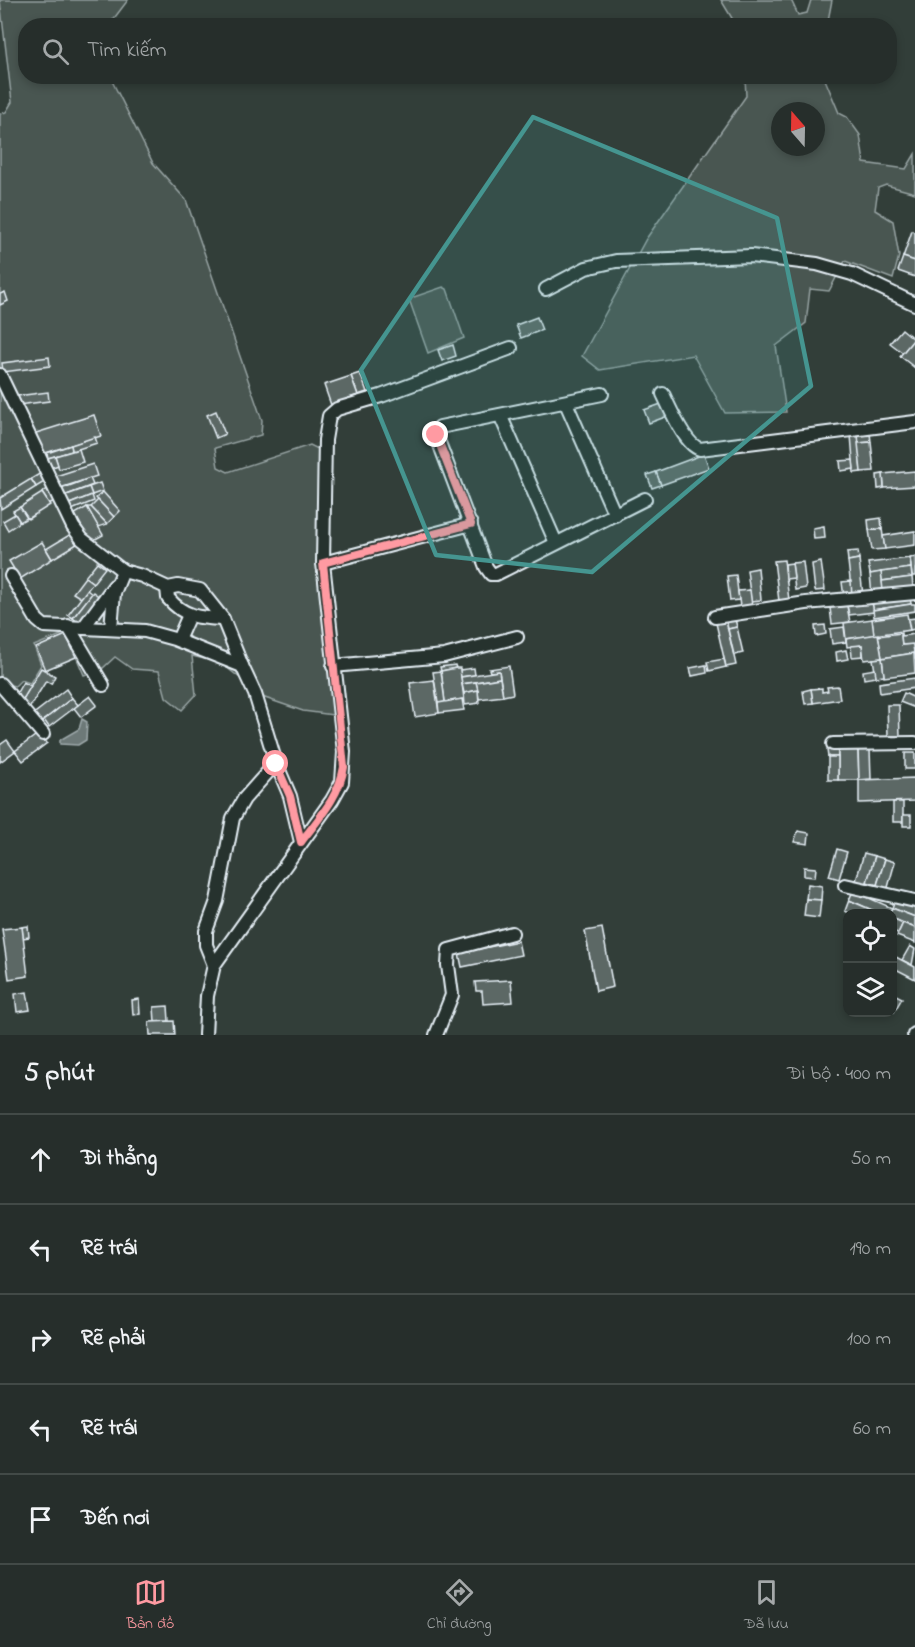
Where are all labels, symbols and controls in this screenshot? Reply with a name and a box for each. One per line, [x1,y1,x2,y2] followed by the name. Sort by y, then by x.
[18,18,897,84] search box
[39,35,72,68] icon: search
[87,35,167,67] text: Tìm kiếm
[771,102,825,156] north arrow
[422,421,448,447] route end
[262,750,288,776] route start
[843,909,897,1017] map controls
[843,909,897,963] button: locate
[843,963,897,1017] button: layers
[24,1055,95,1093] text: 5 phút
[787,1060,891,1089] text: Đi bộ · 400 m
[24,1143,57,1176] icon: ahead
[81,1143,157,1175] text: Đi thẳng
[850,1145,891,1174] text: 50 m
[24,1233,57,1266] icon: left
[81,1233,138,1265] text: Rẽ trái
[849,1235,891,1264] text: 190 m
[24,1323,57,1356] icon: right
[81,1323,145,1355] text: Rẽ phải
[847,1325,891,1354] text: 100 m
[24,1413,57,1446] icon: left
[81,1413,138,1445] text: Rẽ trái
[853,1415,891,1444] text: 60 m
[24,1503,57,1536] icon: arrive
[81,1503,150,1535] text: Đến nơi
[126,1576,174,1636] tab: Bản đồ
[427,1576,492,1636] tab: Chỉ đường
[744,1576,789,1636] tab: Đã lưu

